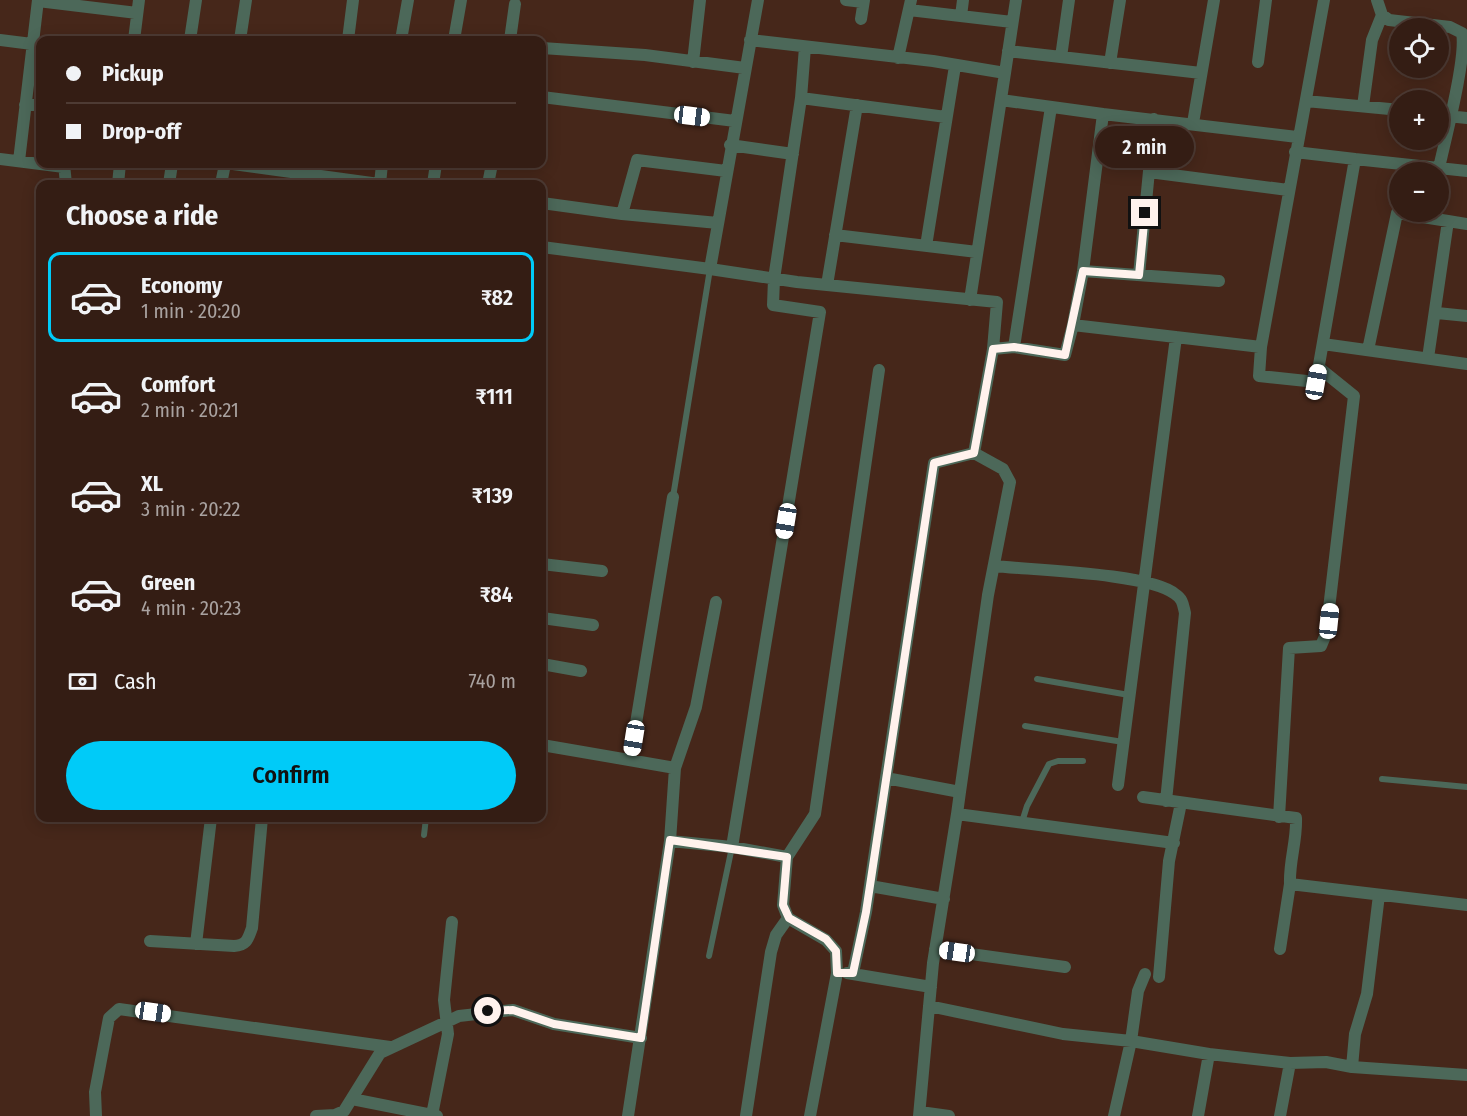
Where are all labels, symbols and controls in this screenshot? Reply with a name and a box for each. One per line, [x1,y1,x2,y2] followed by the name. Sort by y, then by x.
[1389,18,1449,222] map controls
[1389,18,1449,78] button: locate
[102,60,164,87] text: Pickup
[1389,90,1449,150] button: +
[673,105,711,127] car
[102,118,181,145] text: Drop-off
[1096,126,1194,168] callout: 2 min
[1122,135,1167,159] text: 2 min
[1389,162,1449,222] button: −
[1131,199,1158,226] route end
[66,200,218,232] text: Choose a ride
[69,270,123,324] icon: car
[141,272,222,299] text: Economy
[481,284,513,311] text: ₹82
[141,299,241,323] text: 1 min · 20:20
[1304,363,1328,401] car
[69,369,123,423] icon: car
[141,371,215,398] text: Comfort
[476,383,513,410] text: ₹111
[141,398,239,422] text: 2 min · 20:21
[69,468,123,522] icon: car
[141,470,163,497] text: XL
[472,482,513,509] text: ₹139
[141,497,240,521] text: 3 min · 20:22
[774,502,798,540] car
[69,567,123,621] icon: car
[141,569,195,596] text: Green
[480,581,513,608] text: ₹84
[141,596,241,620] text: 4 min · 20:23
[1318,602,1340,640] car
[66,665,99,698] icon: cash
[114,668,157,695] text: Cash
[468,669,516,693] text: 740 m
[622,719,646,757] car
[66,741,516,810] button: Confirm
[938,941,976,963] car
[474,997,501,1024] route start
[134,1001,172,1023] car

